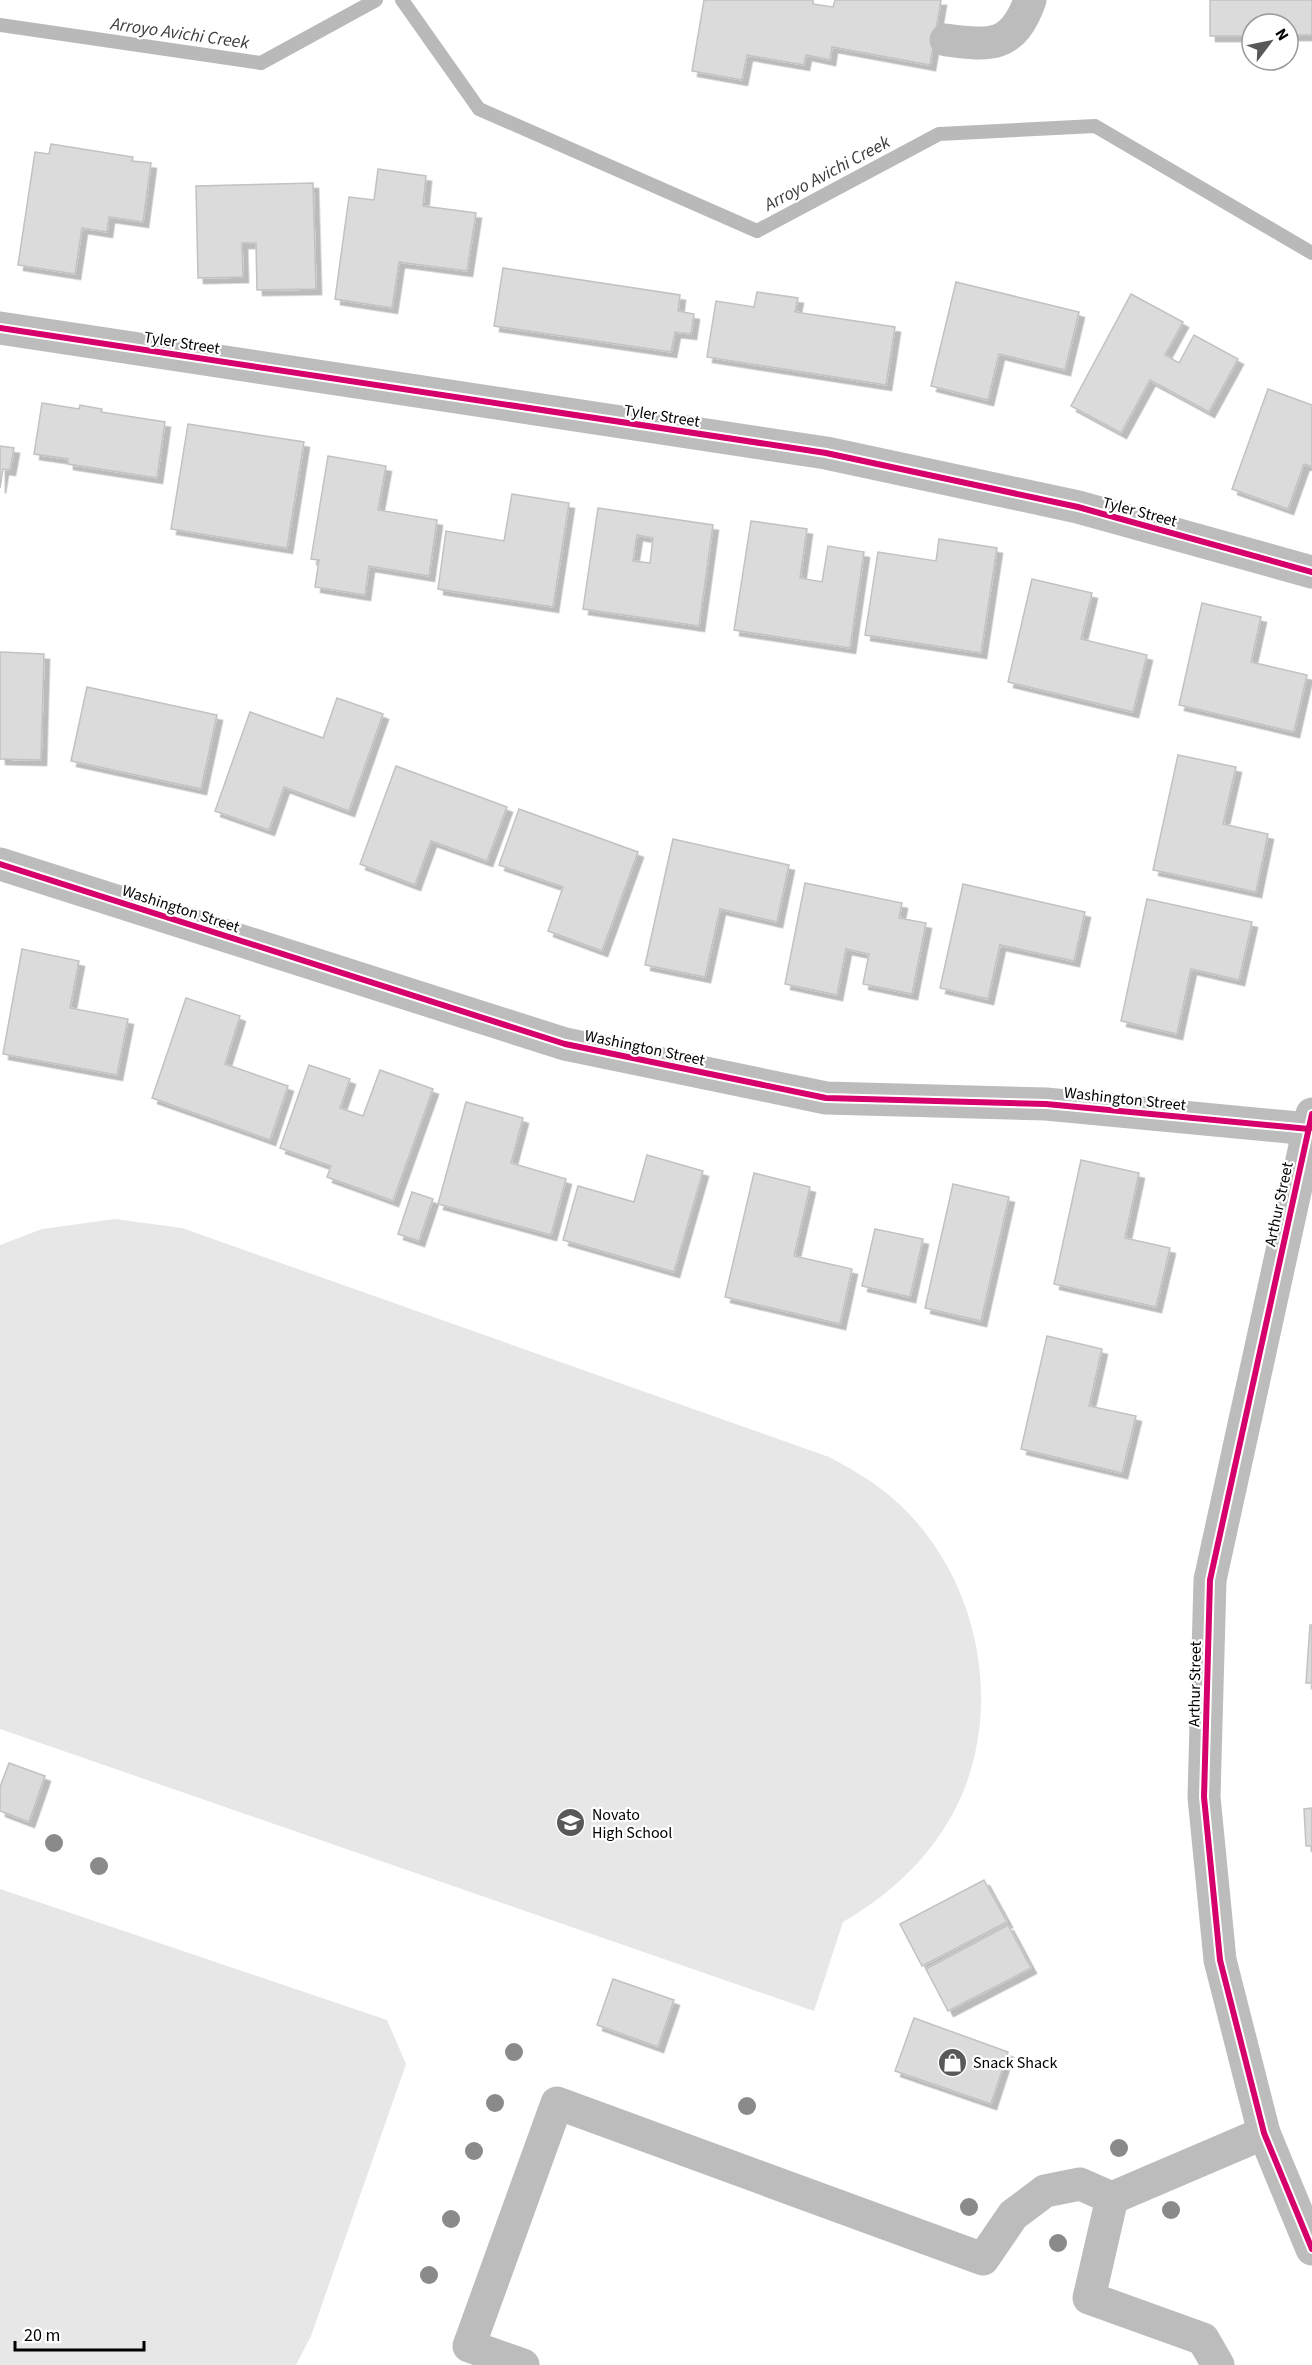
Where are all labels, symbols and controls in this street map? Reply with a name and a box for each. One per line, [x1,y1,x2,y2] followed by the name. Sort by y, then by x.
[108,11,251,56] water label: Arroyo Avichi Creek
[1240,12,1300,72] north arrow
[1270,24,1294,45] text: N
[759,130,895,218] water label: Arroyo Avichi Creek
[142,326,222,360] street label: Tyler Street
[622,399,702,433] street label: Tyler Street
[1100,491,1180,533] street label: Tyler Street
[119,880,243,939] street label: Washington Street
[583,1024,708,1072] street label: Washington Street
[1063,1082,1188,1116] street label: Washington Street
[1259,1159,1299,1249] street label: Arthur Street
[1183,1640,1207,1727] street label: Arthur Street
[592,1804,672,1844] place label: Novato High School
[555,1807,587,1839] school or university icon: Novato High School
[936,2046,968,2078] shop icon: Snack Shack
[973,2052,1057,2074] place label: Snack Shack
[15,2314,144,2352] scale bar
[24,2323,60,2348] text: 20 m

